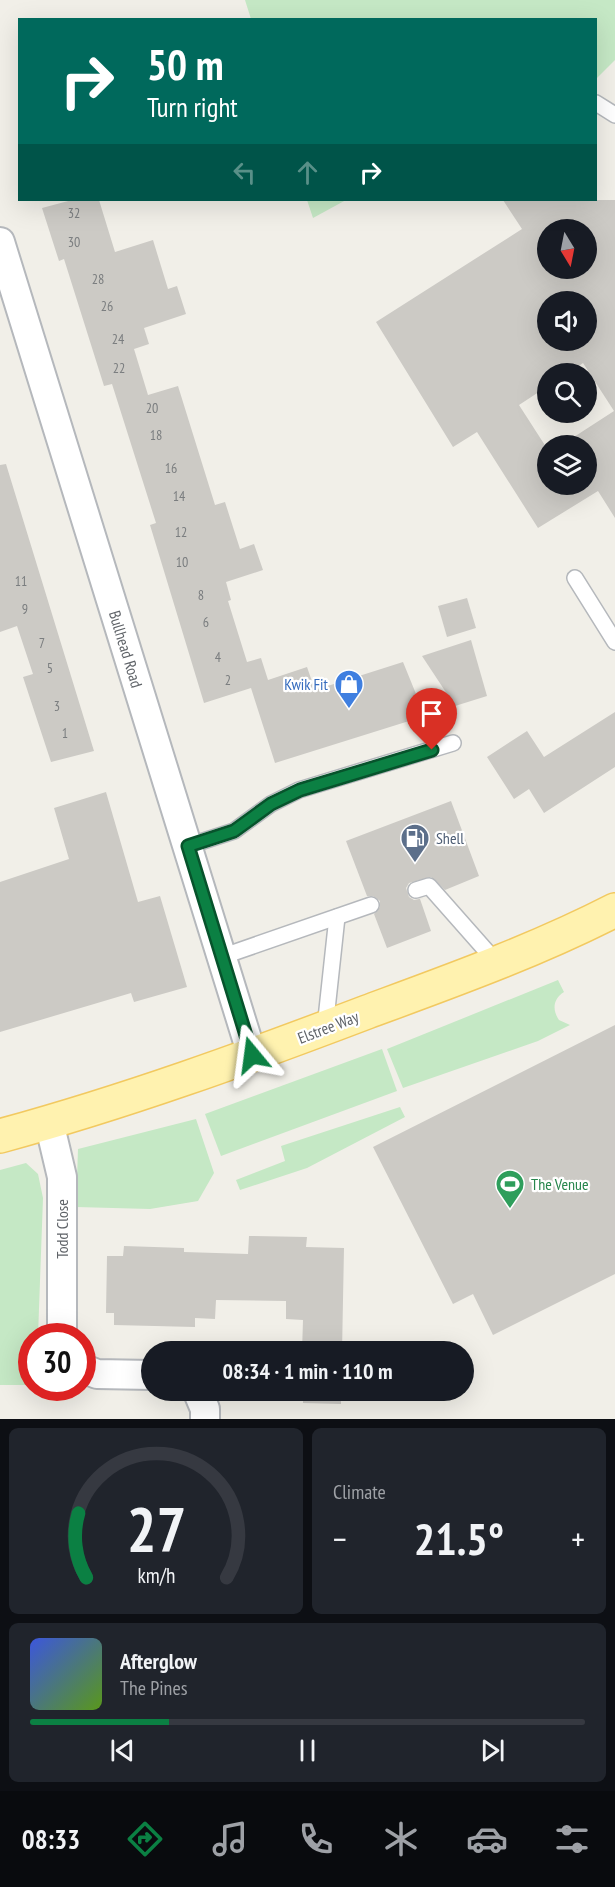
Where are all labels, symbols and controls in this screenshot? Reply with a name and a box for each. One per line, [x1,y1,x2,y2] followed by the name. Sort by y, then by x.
[147,37,224,92] text: 50 m
[48,42,126,120] icon: right
[147,90,238,124] text: Turn right
[228,156,261,189] icon: left
[291,156,324,189] icon: ahead
[354,156,387,189] icon: right
[68,204,80,222] house number: 32
[537,219,597,279] north arrow
[537,219,597,495] map controls
[68,233,80,251] house number: 30
[92,270,104,288] house number: 28
[537,291,597,351] button: sound
[101,297,113,315] house number: 26
[112,330,125,348] house number: 24
[113,359,125,377] house number: 22
[537,363,597,423] button: search
[146,399,158,417] house number: 20
[150,426,162,444] house number: 18
[537,435,597,495] button: layers
[165,459,177,477] house number: 16
[173,487,186,505] house number: 14
[175,523,187,541] house number: 12
[176,553,188,571] house number: 10
[15,572,27,590] house number: 11
[198,586,204,604] house number: 8
[22,600,28,618] house number: 9
[105,608,147,690] street label: Bullhead Road
[203,613,209,631] house number: 6
[39,634,45,652] house number: 7
[215,648,222,666] house number: 4
[47,659,53,677] house number: 5
[333,668,365,710] shop icon: Kwik Fit
[225,671,231,689] house number: 2
[284,674,329,694] place label: Kwik Fit
[406,688,457,750] pin
[54,697,60,715] house number: 3
[415,697,448,730] icon: arrive
[62,724,68,742] house number: 1
[399,822,431,864] fuel station icon: Shell
[436,828,464,848] place label: Shell
[295,1006,361,1048] street label: Elstree Way
[220,1023,284,1087] position arrow
[494,1168,526,1210] sports icon: The Venue
[531,1174,589,1194] place label: The Venue
[52,1199,72,1259] street label: Todd Close
[18,1323,96,1401] speed limit sign: 30
[222,1357,393,1385] text: 08:34 · 1 min · 110 m
[333,1479,386,1505] text: Climate
[126,1488,186,1569] text: 27
[414,1509,504,1567] text: 21.5°
[333,1517,347,1560] text: −
[571,1517,585,1560] text: +
[137,1561,175,1589] text: km/h
[120,1647,197,1675] text: Afterglow
[120,1675,187,1701] text: The Pines
[106,1734,139,1767] icon: previous
[291,1734,324,1767] icon: pause
[476,1734,509,1767] icon: next
[124,1818,166,1860] icon: directions
[209,1818,251,1860] icon: music
[295,1818,337,1860] icon: phone
[380,1818,422,1860] icon: climate
[466,1818,508,1860] icon: car
[551,1818,593,1860] icon: filters
[22,1822,80,1856] text: 08:33

